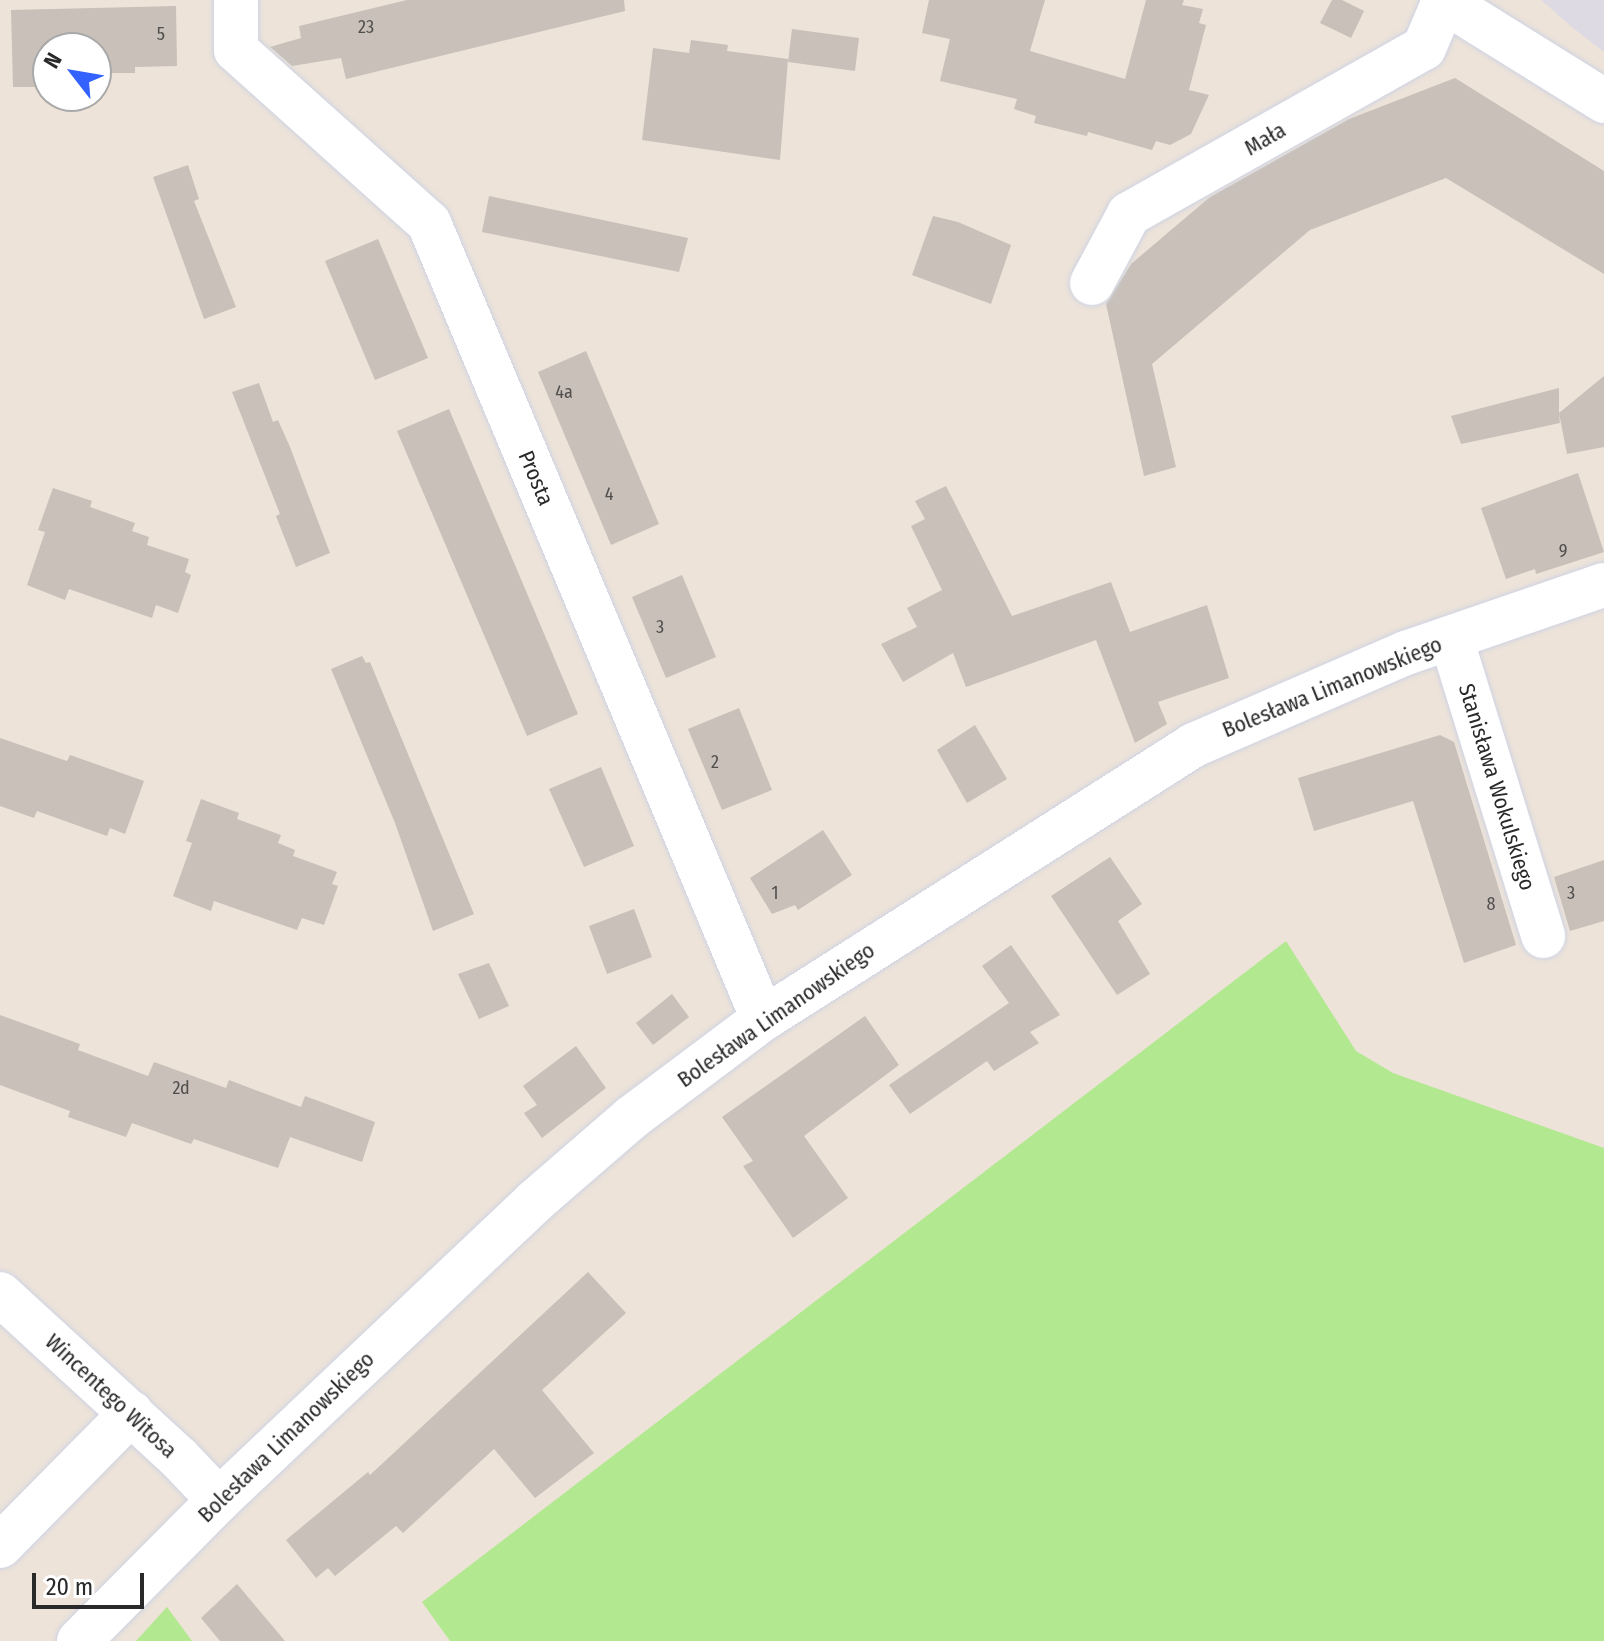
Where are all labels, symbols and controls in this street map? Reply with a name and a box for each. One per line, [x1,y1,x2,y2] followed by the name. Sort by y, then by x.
[358,16,374,38] house number: 23
[157,23,165,45] house number: 5
[32,32,112,112] north arrow
[38,48,68,73] text: N
[1240,117,1290,161] street label: Mała
[555,381,573,403] house number: 4a
[513,447,559,509] street label: Prosta
[605,483,613,505] house number: 4
[1559,540,1567,562] house number: 9
[656,616,664,638] house number: 3
[1218,631,1446,743] street label: Bolesława Limanowskiego
[1453,680,1541,894] street label: Stanisława Wokulskiego
[711,751,719,773] house number: 2
[771,882,779,904] house number: 1
[1567,882,1575,904] house number: 3
[1487,893,1495,915] house number: 8
[672,937,880,1093] street label: Bolesława Limanowskiego
[172,1077,190,1099] house number: 2d
[40,1328,182,1464] street label: Wincentego Witosa
[193,1346,379,1528] street label: Bolesława Limanowskiego
[36,1557,148,1607] scale bar
[46,1573,93,1601] text: 20 m

